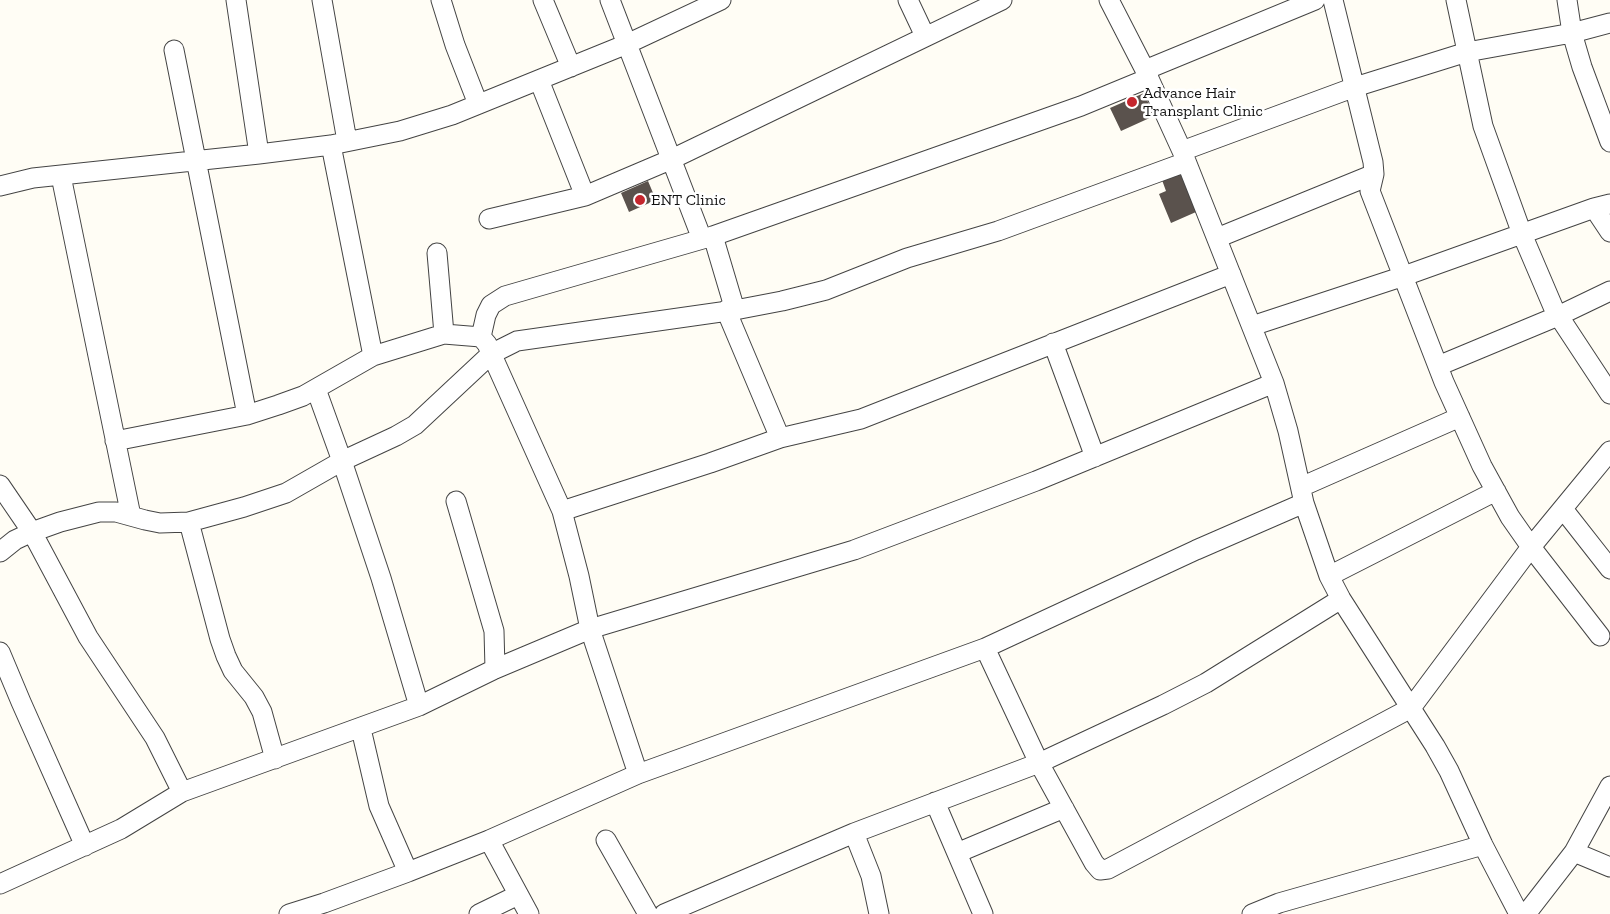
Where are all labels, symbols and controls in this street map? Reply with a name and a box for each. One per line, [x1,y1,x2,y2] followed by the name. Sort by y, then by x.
[1143,83,1263,121] place label: Advance Hair Transplant Clinic
[1125,95,1139,109] marker: Advance Hair Transplant Clinic
[651,190,726,210] place label: ENT Clinic
[633,193,647,207] marker: ENT Clinic

